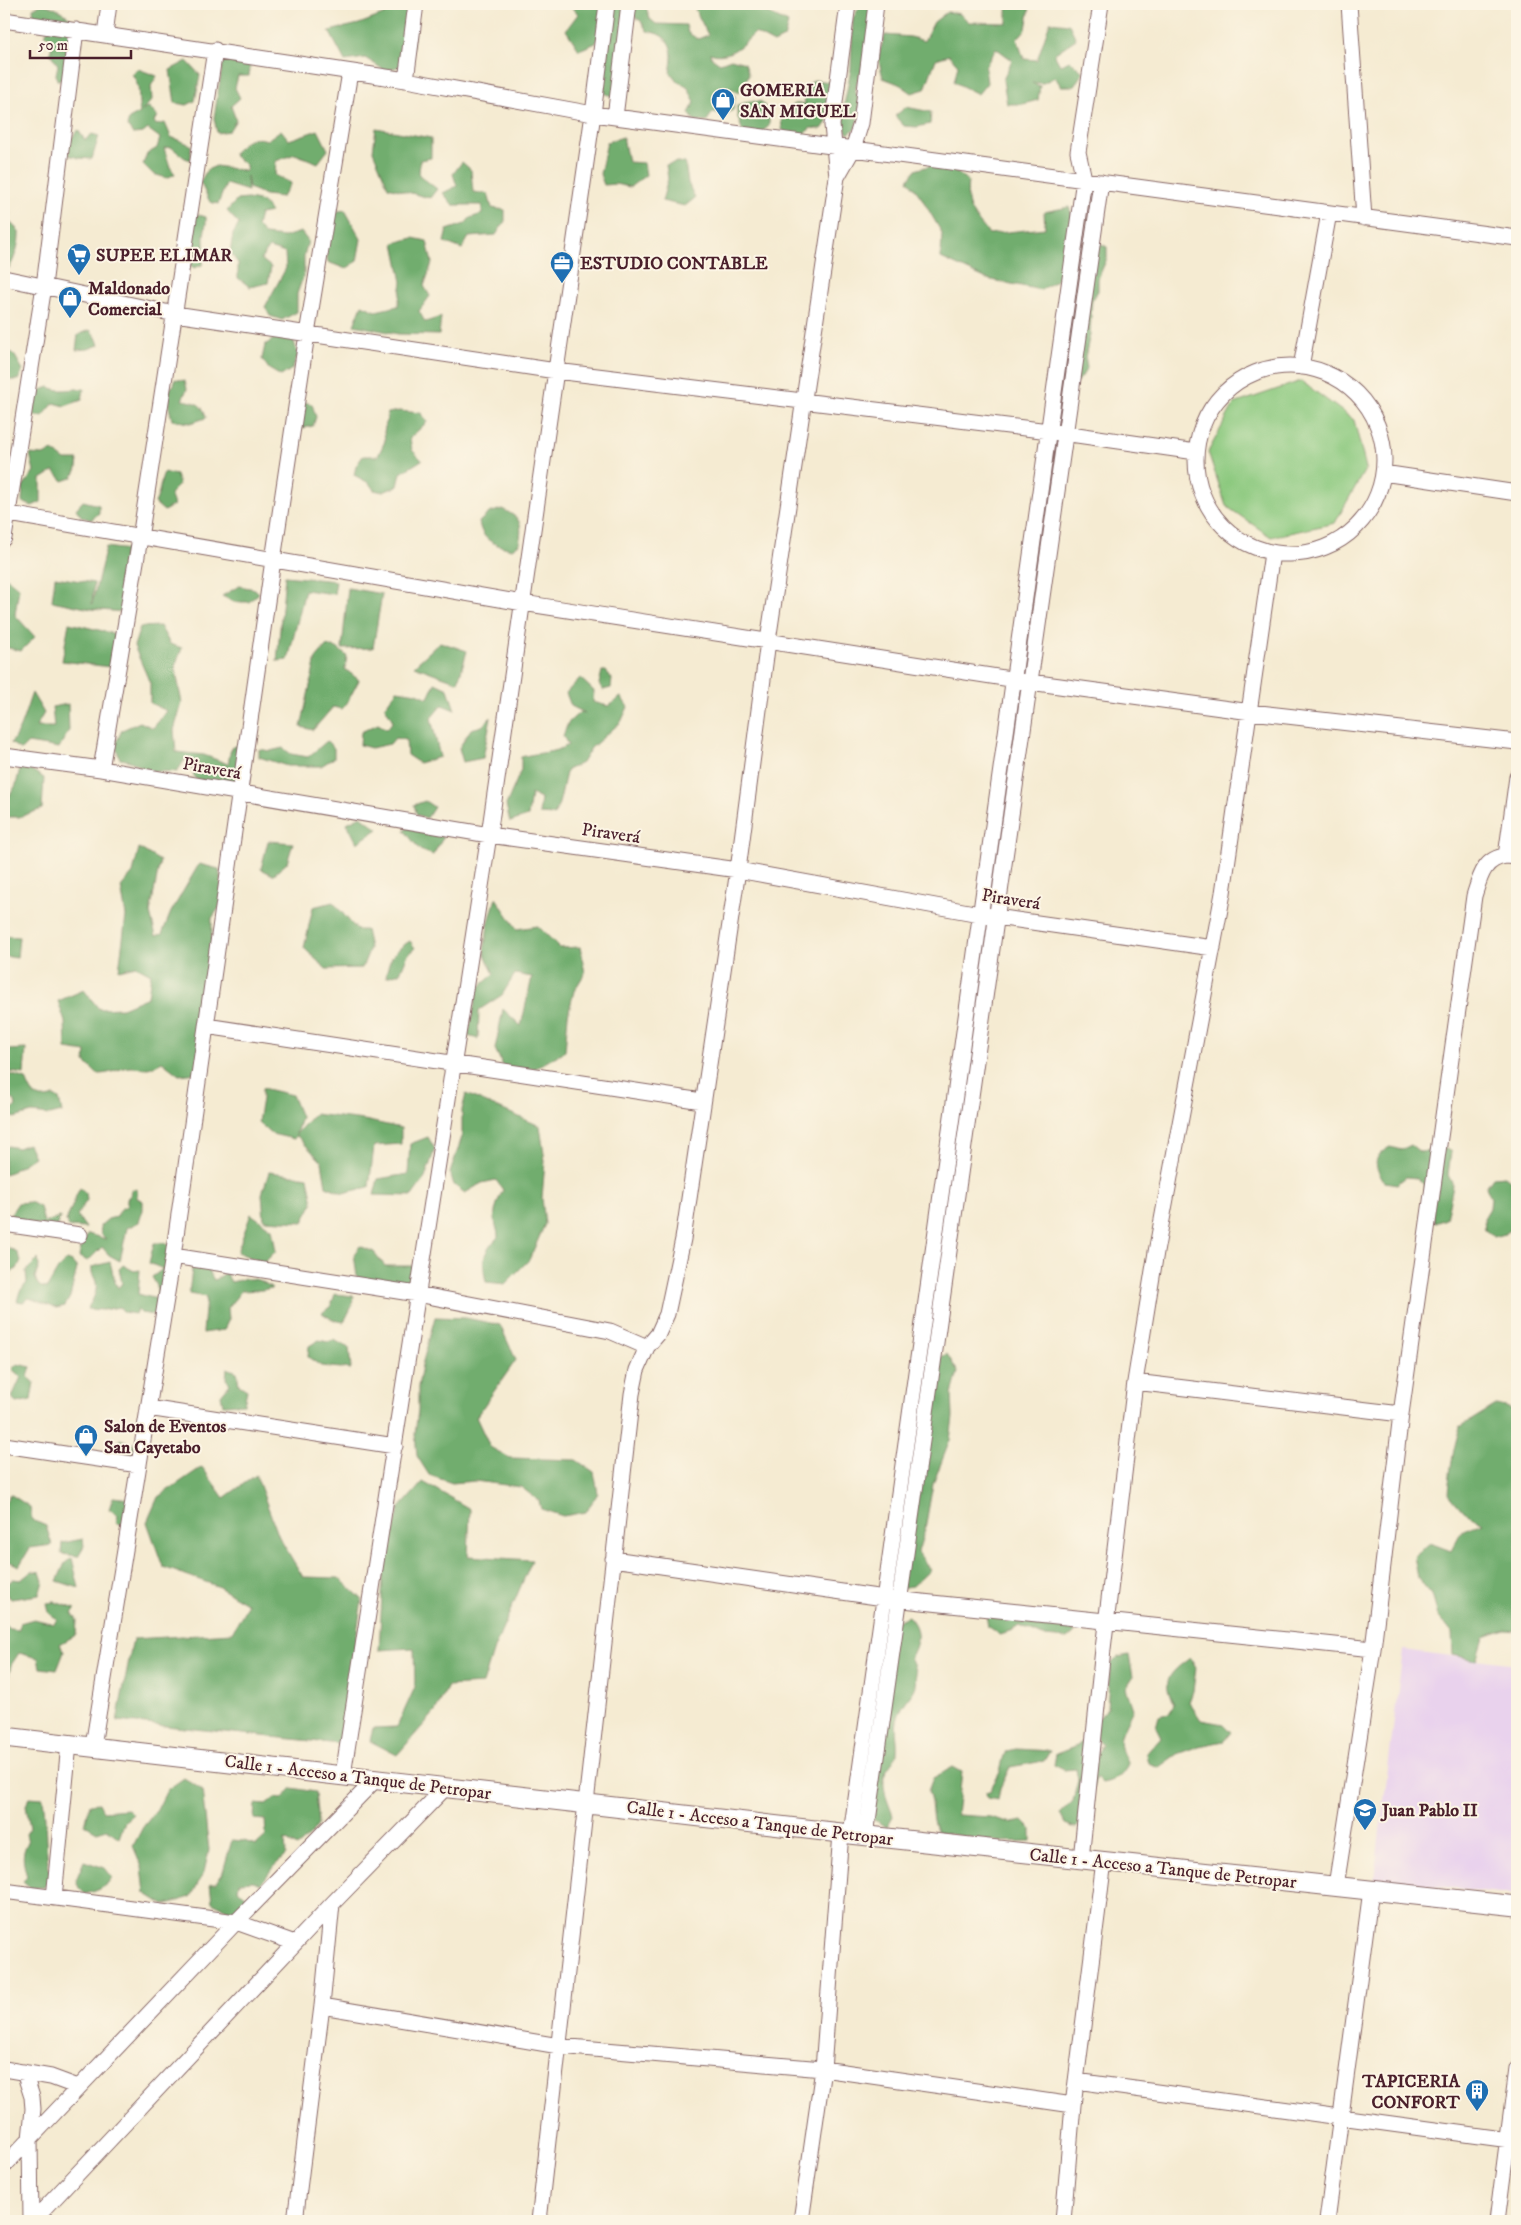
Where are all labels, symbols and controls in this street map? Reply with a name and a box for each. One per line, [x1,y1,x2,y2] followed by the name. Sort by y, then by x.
[30,28,131,60] scale bar
[38,36,68,55] text: 50 m
[740,80,856,123] place label: GOMERIA SAN MIGUEL
[710,87,736,121] shop icon: GOMERIA SAN MIGUEL
[66,242,92,276] supermarket icon: SUPEE ELIMAR
[96,245,233,267] place label: SUPEE ELIMAR
[549,250,575,284] office icon: ESTUDIO CONTABLE
[580,253,768,275] place label: ESTUDIO CONTABLE
[88,278,170,321] place label: Maldonado Comercial
[57,285,83,319] shop icon: Maldonado Comercial
[181,753,243,785] street label: Piraverá
[580,819,642,849] street label: Piraverá
[980,885,1042,916] street label: Piraverá
[104,1416,226,1459] place label: Salon de Eventos San Cayetabo
[73,1423,99,1457] shop icon: Salon de Eventos San Cayetabo
[223,1751,493,1805] street label: Calle 1 - Acceso a Tanque de Petropar
[625,1797,895,1851] street label: Calle 1 - Acceso a Tanque de Petropar
[1352,1797,1378,1831] school or university icon: Juan Pablo II
[1380,1800,1478,1822] place label: Juan Pablo II
[1028,1844,1298,1894] street label: Calle 1 - Acceso a Tanque de Petropar
[1361,2071,1461,2114] place label: TAPICERIA CONFORT
[1464,2078,1490,2112] building icon: TAPICERIA CONFORT

